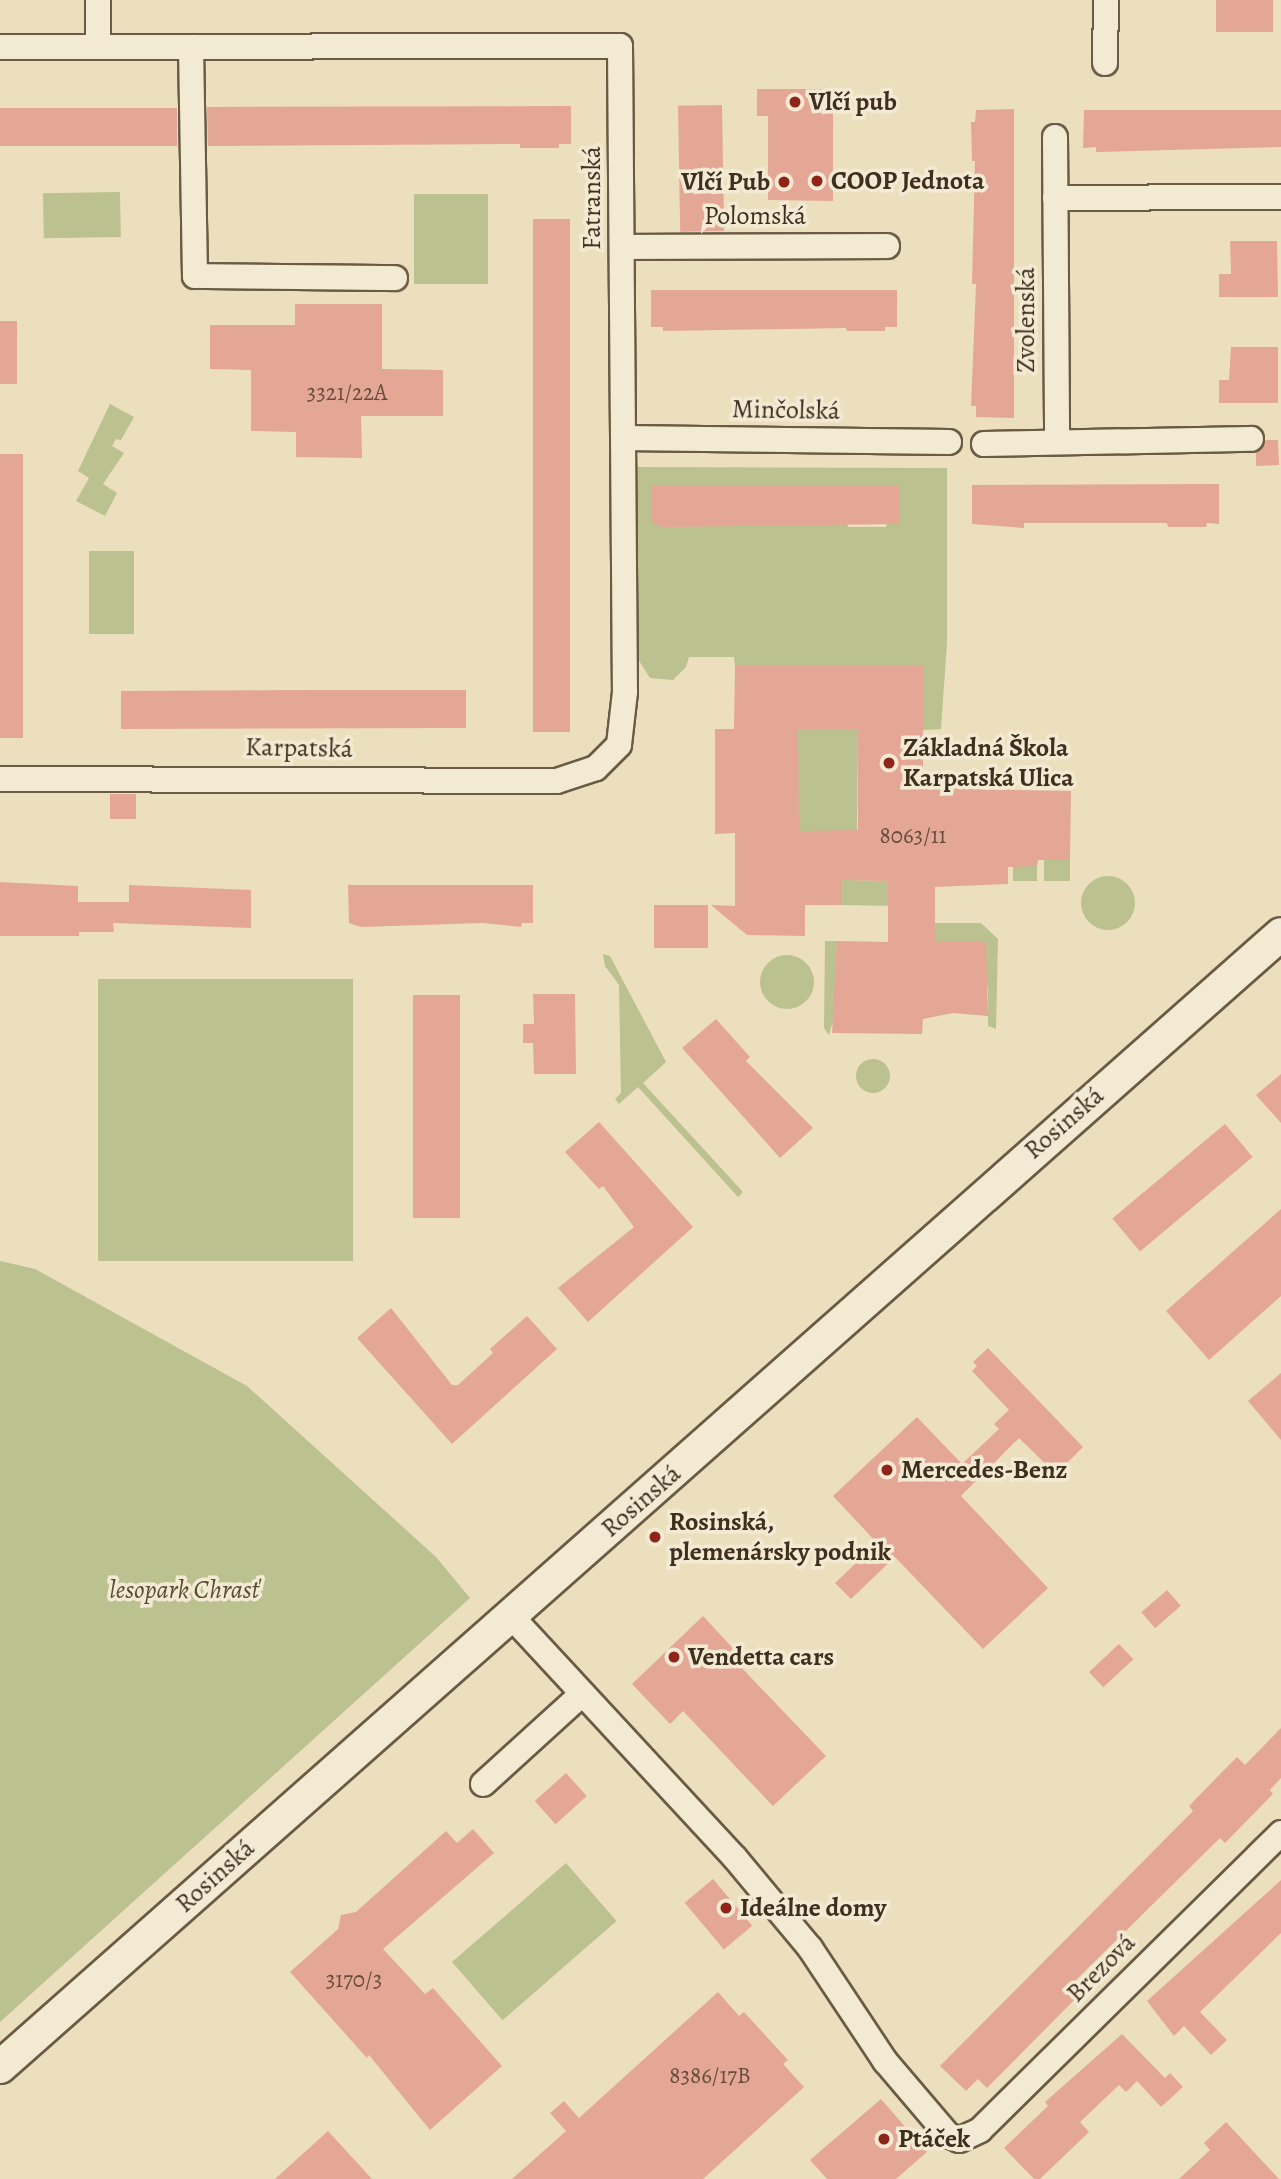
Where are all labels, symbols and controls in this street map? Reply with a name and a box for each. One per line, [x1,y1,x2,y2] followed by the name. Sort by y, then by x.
[809,86,897,118] place label: Vlčí pub
[787,94,803,110] marker: Vlčí pub
[576,146,608,250] street label: Fatranská
[831,165,984,197] place label: COOP Jednota
[681,166,770,198] place label: Vlčí Pub
[809,173,825,189] marker: COOP Jednota
[776,174,792,190] marker: Vlčí Pub
[704,200,806,232] street label: Polomská
[1010,267,1042,373] street label: Zvolenská
[307,379,387,407] house number: 3321/22A
[732,393,840,427] street label: Minčolská
[245,731,353,765] street label: Karpatská
[903,732,1074,794] place label: Základná Škola Karpatská Ulica
[881,755,897,771] marker: Základná Škola Karpatská Ulica
[880,822,946,850] house number: 8063/11
[1018,1080,1110,1166] street label: Rosinská
[901,1454,1067,1486] place label: Mercedes-Benz
[595,1458,687,1544] street label: Rosinská
[879,1462,895,1478] marker: Mercedes-Benz
[669,1506,891,1568] place label: Rosinská, plemenársky podnik
[647,1529,663,1545] marker: Rosinská, plemenársky podnik
[109,1574,261,1606] park label: lesopark Chrasť
[688,1641,834,1673] place label: Vendetta cars
[666,1649,682,1665] marker: Vendetta cars
[169,1833,261,1919] street label: Rosinská
[740,1892,886,1924] place label: Ideálne domy
[718,1900,734,1916] marker: Ideálne domy
[1060,1927,1142,2009] street label: Brezová
[326,1966,382,1994] house number: 3170/3
[669,2062,751,2090] house number: 8386/17B
[898,2123,970,2155] place label: Ptáček
[876,2131,892,2147] marker: Ptáček

